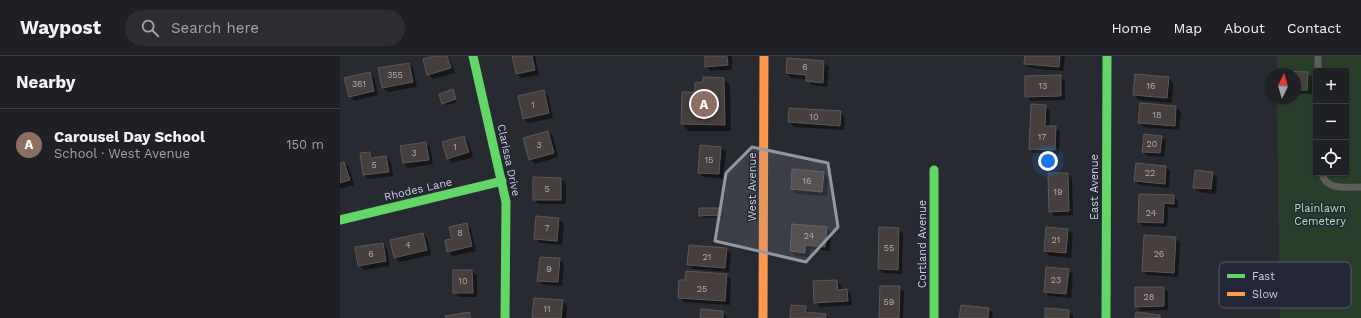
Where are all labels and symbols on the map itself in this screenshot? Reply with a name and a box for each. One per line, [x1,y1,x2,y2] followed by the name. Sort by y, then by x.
[802,62,808,72] house number: 6
[1265,68,1301,104] north arrow
[387,70,403,80] house number: 355
[352,79,366,89] house number: 361
[1039,81,1047,91] house number: 13
[1147,81,1155,91] house number: 16
[691,89,717,119] pin: A
[531,100,535,110] house number: 1
[1152,110,1162,120] house number: 18
[809,112,819,122] house number: 10
[495,123,522,197] street label: Clarissa Drive
[1038,132,1046,142] house number: 17
[1147,139,1158,149] house number: 20
[536,140,542,150] house number: 3
[453,142,457,152] house number: 1
[411,148,417,158] house number: 3
[1038,151,1058,171] your location
[746,152,759,222] street label: West Avenue
[1088,154,1101,220] street label: East Avenue
[705,155,713,165] house number: 15
[371,160,377,170] house number: 5
[1145,168,1155,178] house number: 22
[383,175,453,204] street label: Rhodes Lane
[803,176,811,186] house number: 16
[544,184,550,194] house number: 5
[1053,187,1063,197] house number: 19
[916,200,929,288] street label: Cortland Avenue
[1294,202,1346,228] park label: Plainlawn Cemetery
[1146,208,1157,218] house number: 24
[544,223,550,233] house number: 7
[457,228,463,238] house number: 8
[804,231,815,241] house number: 24
[1052,235,1060,245] house number: 21
[405,240,411,250] house number: 4
[884,243,894,253] house number: 55
[368,249,374,259] house number: 6
[1154,249,1164,259] house number: 26
[703,252,711,262] house number: 21
[1219,262,1351,308] legend
[546,264,552,274] house number: 9
[1252,270,1275,283] text: Fast
[1051,275,1061,285] house number: 23
[458,276,468,286] house number: 10
[697,284,707,294] house number: 25
[1252,288,1278,301] text: Slow
[1144,292,1154,302] house number: 28
[884,297,894,307] house number: 59
[543,304,551,314] house number: 11

